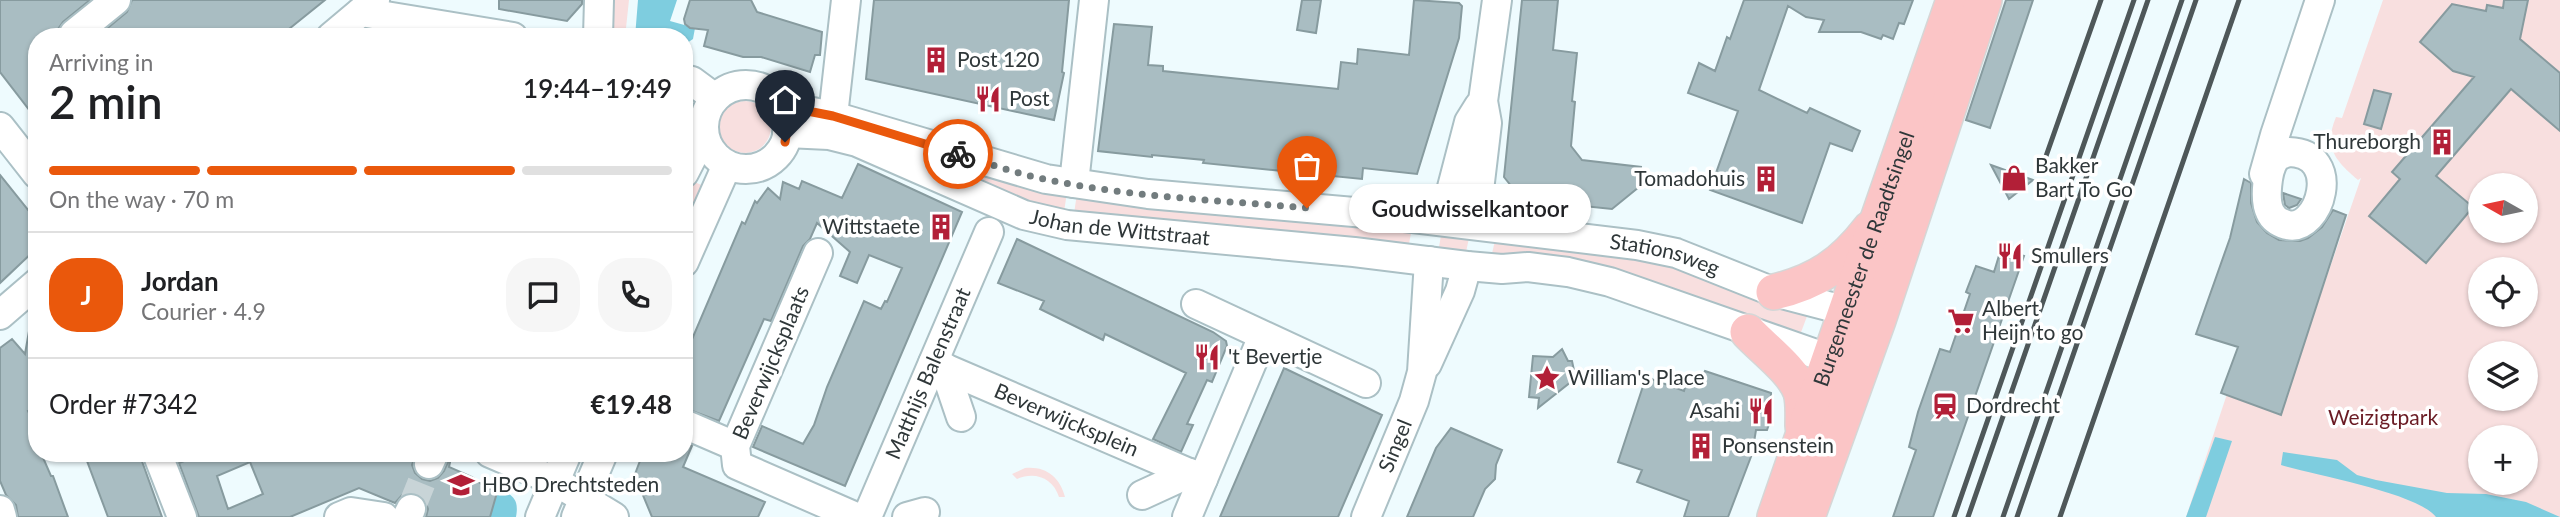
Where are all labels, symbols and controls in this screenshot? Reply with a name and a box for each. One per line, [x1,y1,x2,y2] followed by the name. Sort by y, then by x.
[921,45,951,75] building icon: Post 120
[957,46,1040,71] place label: Post 120
[49,48,153,76] text: Arriving in
[755,70,815,142] pin
[523,72,672,104] text: 19:44–19:49
[49,74,163,129] text: 2 min
[766,81,804,119] icon: home
[973,84,1003,114] restaurant icon: Post
[1009,85,1050,110] place label: Post
[923,119,993,189] courier
[2427,127,2457,157] building icon: Thureborgh
[1807,128,1919,389] street label: Burgemeester de Raadtsingel
[2313,128,2421,153] place label: Thureborgh
[939,135,977,173] icon: bike
[1277,136,1337,208] pin
[1288,147,1326,185] icon: bag
[2035,152,2133,201] place label: Bakker Bart To Go
[1999,163,2029,193] shop icon: Bakker Bart To Go
[1751,164,1781,194] building icon: Tomadohuis
[1634,165,1745,190] place label: Tomadohuis
[2468,173,2538,243] north arrow
[2468,173,2538,495] map controls
[1349,184,1590,232] callout: Goudwisselkantoor
[49,185,234,213] text: On the way · 70 m
[1372,194,1568,222] text: Goudwisselkantoor
[1028,203,1211,249] street label: Johan de Wittstraat
[926,212,956,242] building icon: Wittstaete
[822,213,920,238] place label: Wittstaete
[1609,228,1724,280] street label: Stationsweg
[1995,241,2025,271] restaurant icon: Smullers
[2031,242,2109,267] place label: Smullers
[2468,257,2538,327] button: locate
[506,258,580,332] button: chat
[598,258,672,332] button: phone
[141,265,219,297] text: Jordan
[80,279,92,311] text: J
[726,282,813,443] street label: Beverwijcksplaats
[879,283,975,463] street label: Matthijs Balenstraat
[1982,295,2083,344] place label: Albert Heijn to go
[141,297,266,325] text: Courier · 4.9
[1946,306,1976,336] supermarket icon: Albert Heijn to go
[2468,341,2538,411] button: layers
[1192,342,1222,372] restaurant icon: 't Bevertje
[1228,343,1322,368] place label: 't Bevertje
[1532,363,1562,393] place icon: William's Place
[1568,364,1705,389] place label: William's Place
[991,377,1143,461] street label: Beverwijcksplein
[49,388,198,420] text: Order #7342
[590,388,672,420] text: €19.48
[1930,391,1960,421] station icon: Dordrecht
[1966,392,2061,417] place label: Dordrecht
[1746,396,1776,426] restaurant icon: Asahi
[1689,397,1740,422] place label: Asahi
[2328,404,2438,429] park label: Weizigtpark
[1372,415,1416,475] street label: Singel
[2468,425,2538,495] button: +
[1686,431,1716,461] building icon: Ponsenstein
[1722,432,1834,457] place label: Ponsenstein
[446,470,476,500] school or university icon: HBO Drechtsteden
[482,471,659,496] place label: HBO Drechtsteden

